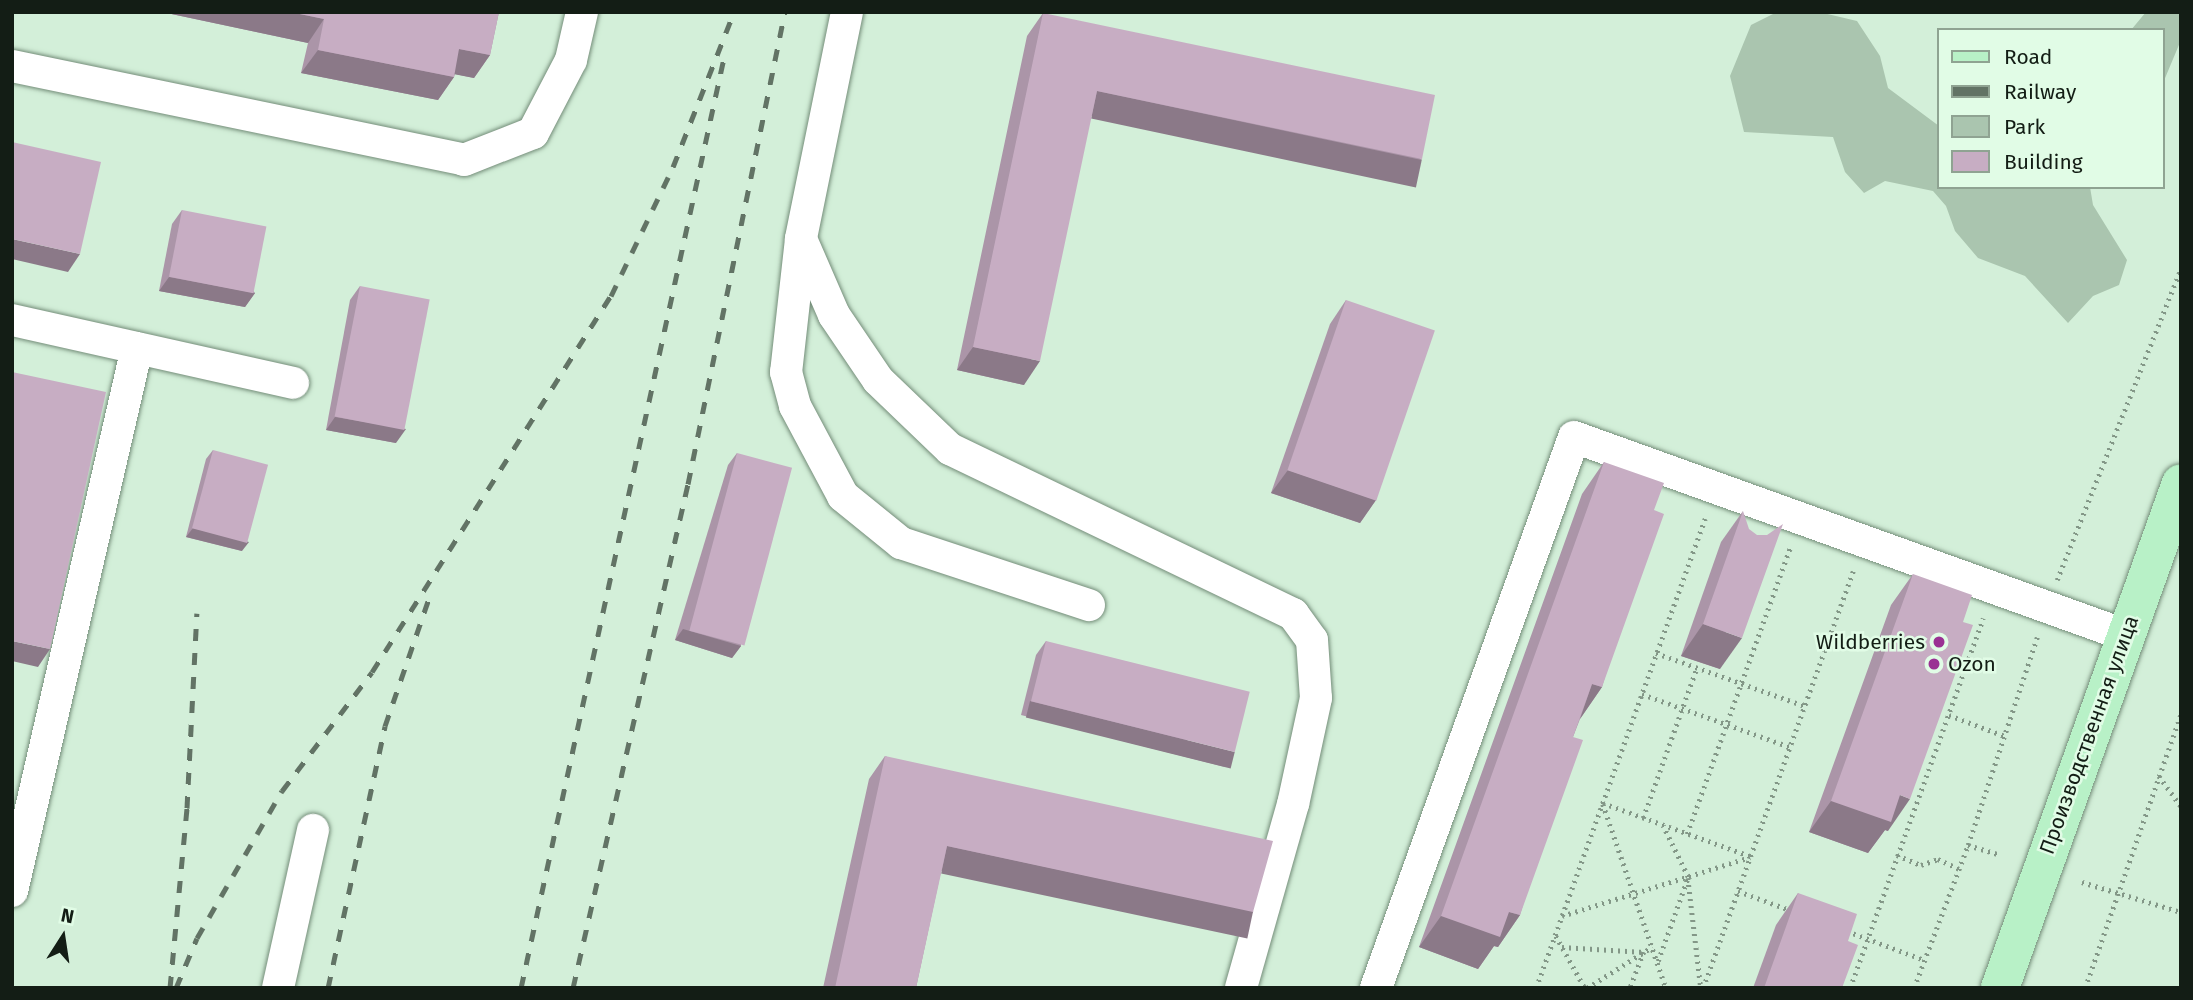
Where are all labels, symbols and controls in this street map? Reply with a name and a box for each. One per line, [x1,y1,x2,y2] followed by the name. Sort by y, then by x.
[1938,28,2165,189] legend
[2004,44,2052,70] text: Road
[2004,79,2076,105] text: Railway
[2004,114,2045,140] text: Park
[2004,149,2083,175] text: Building
[2034,612,2144,858] street label: Производственная улица
[1816,629,1925,655] place label: Wildberries
[1931,634,1947,650] marker: Wildberries
[1948,651,1996,677] place label: Ozon
[1926,656,1942,672] marker: Ozon
[28,902,98,972] north arrow
[59,903,76,929] text: N

